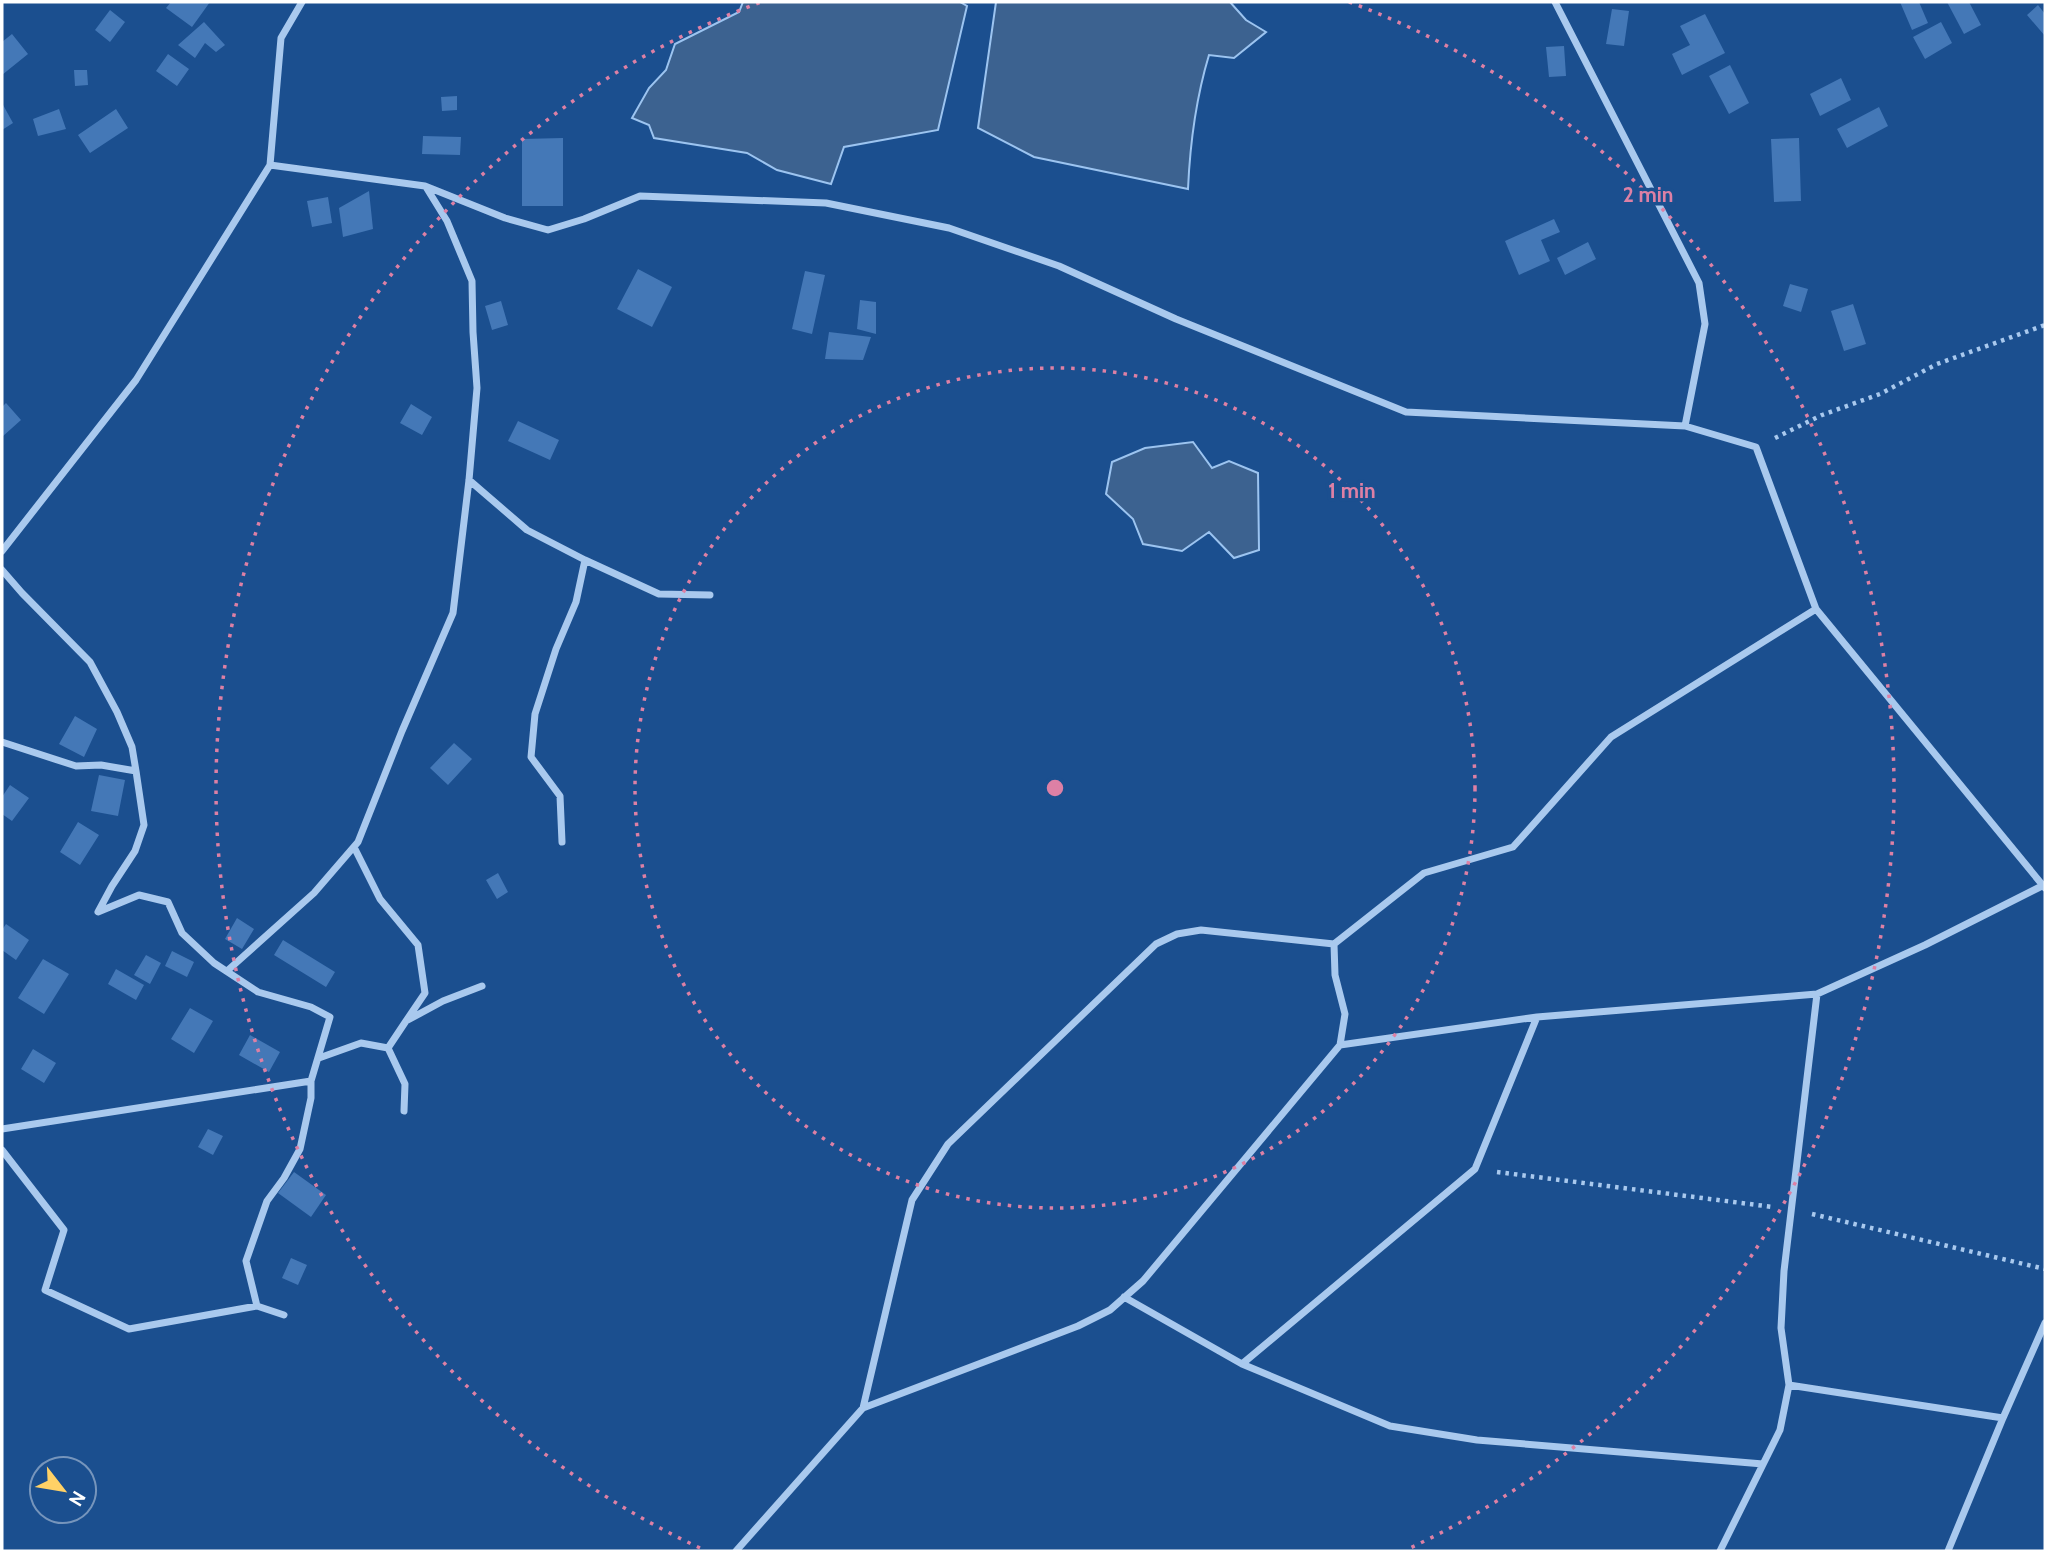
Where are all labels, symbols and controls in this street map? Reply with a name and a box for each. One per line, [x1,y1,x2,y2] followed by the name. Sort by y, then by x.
[1623,182,1673,207] text: 2 min
[1328,478,1376,503] text: 1 min
[1043,776,1067,800] centre of rings
[28,1455,98,1525] north arrow
[64,1487,90,1510] text: N

